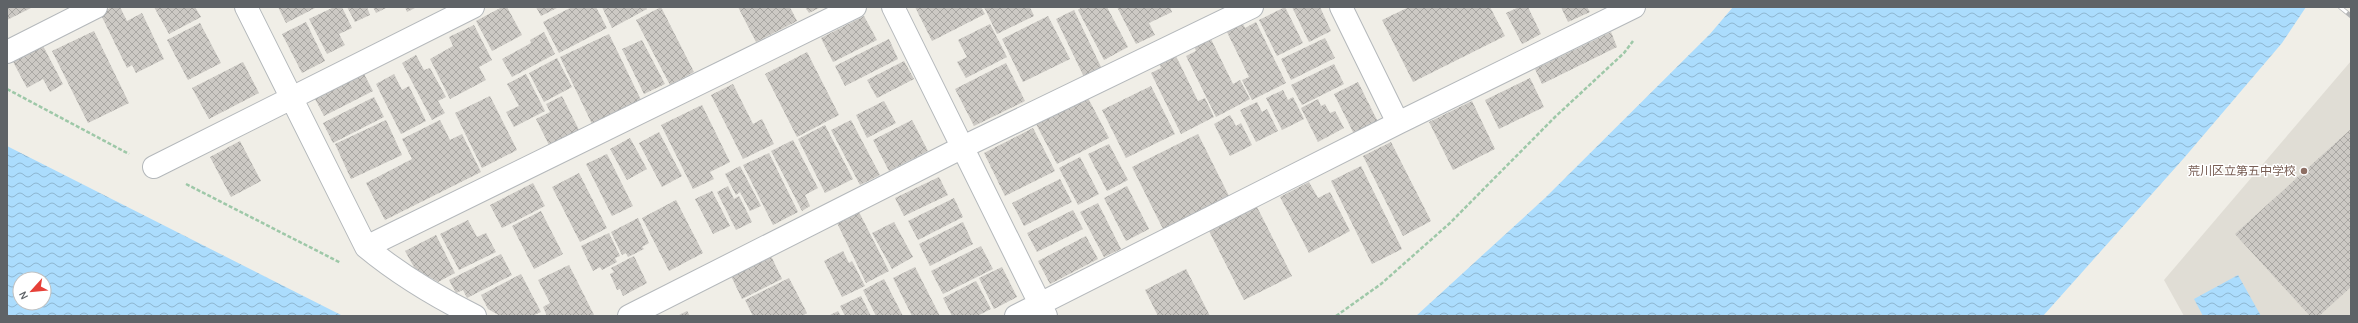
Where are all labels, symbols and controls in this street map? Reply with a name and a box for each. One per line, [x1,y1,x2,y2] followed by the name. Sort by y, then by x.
[2188,164,2296,178] place label: 荒川区立第五中学校
[2299,166,2309,176] marker: 荒川区立第五中学校
[12,271,52,311] north arrow
[16,289,31,302] text: N

